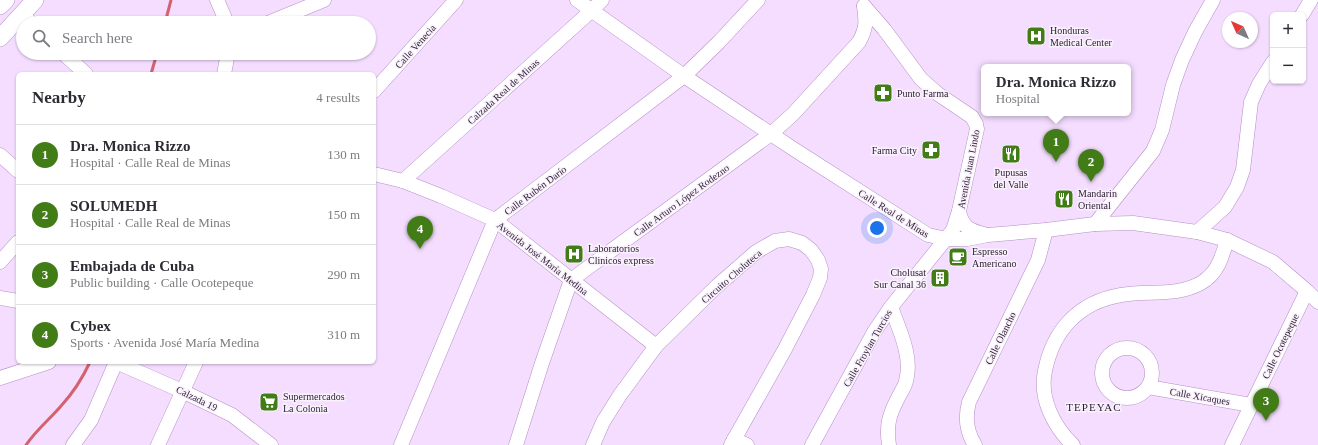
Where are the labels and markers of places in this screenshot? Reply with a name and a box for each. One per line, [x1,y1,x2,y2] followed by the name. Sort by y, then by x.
[1025,25,1047,47] hospital icon: Honduras Medical Center
[1050,25,1113,48] place label: Honduras Medical Center
[872,82,894,104] pharmacy icon: Punto Farma
[897,88,949,99] place label: Punto Farma
[1043,129,1069,162] pin: 1
[920,139,942,161] pharmacy icon: Farma City
[1000,143,1022,165] restaurant icon: Pupusas del Valle
[872,145,917,156] place label: Farma City
[1078,149,1104,182] pin: 2
[993,167,1029,190] place label: Pupusas del Valle
[1053,188,1075,210] restaurant icon: Mandarin Oriental
[1078,188,1117,211] place label: Mandarin Oriental
[407,216,433,249] pin: 4
[563,243,585,265] hospital icon: Laboratorios Clinicos express
[588,243,654,266] place label: Laboratorios Clinicos express
[947,246,969,268] cafe icon: Espresso Americano
[972,246,1016,269] place label: Espresso Americano
[874,267,926,290] place label: Cholusat Sur Canal 36
[929,267,951,289] building icon: Cholusat Sur Canal 36
[1253,388,1279,421] pin: 3
[258,391,280,413] supermarket icon: Supermercados La Colonia
[283,391,345,414] place label: Supermercados La Colonia

